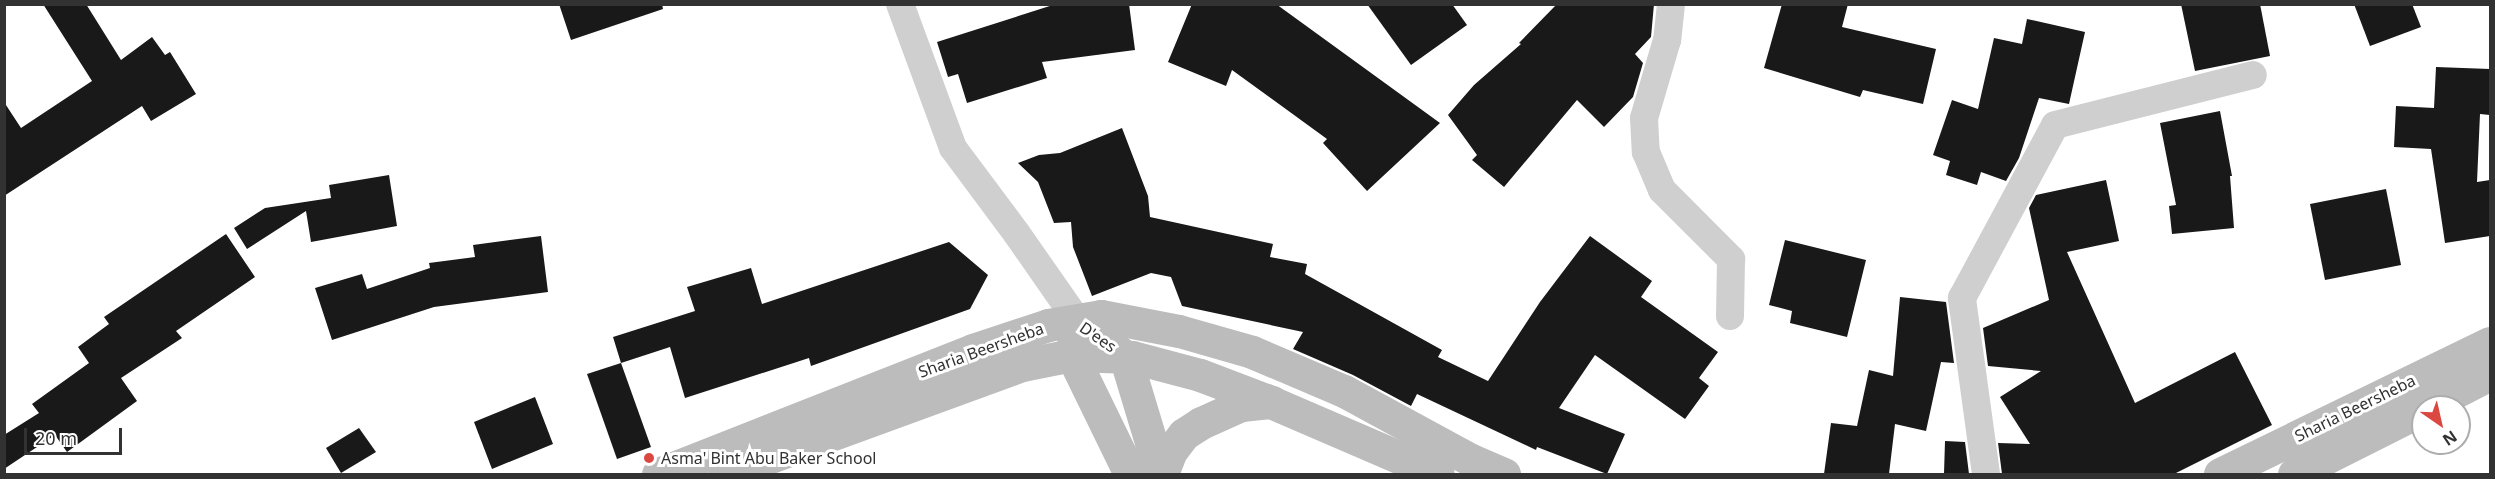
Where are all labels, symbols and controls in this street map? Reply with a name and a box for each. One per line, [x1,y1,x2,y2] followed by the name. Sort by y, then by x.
[916,318,1046,382] street label: Sharia Beersheba
[1076,318,1120,356] street label: D'ees
[2291,370,2419,446] street label: Sharia Beersheba
[2411,395,2471,455] north arrow
[27,416,124,454] scale bar
[35,426,77,450] text: 20 m
[2438,426,2462,451] text: N
[661,448,876,468] place label: Asma' Bint Abu Baker School
[642,451,656,465] marker: Asma' Bint Abu Baker School

